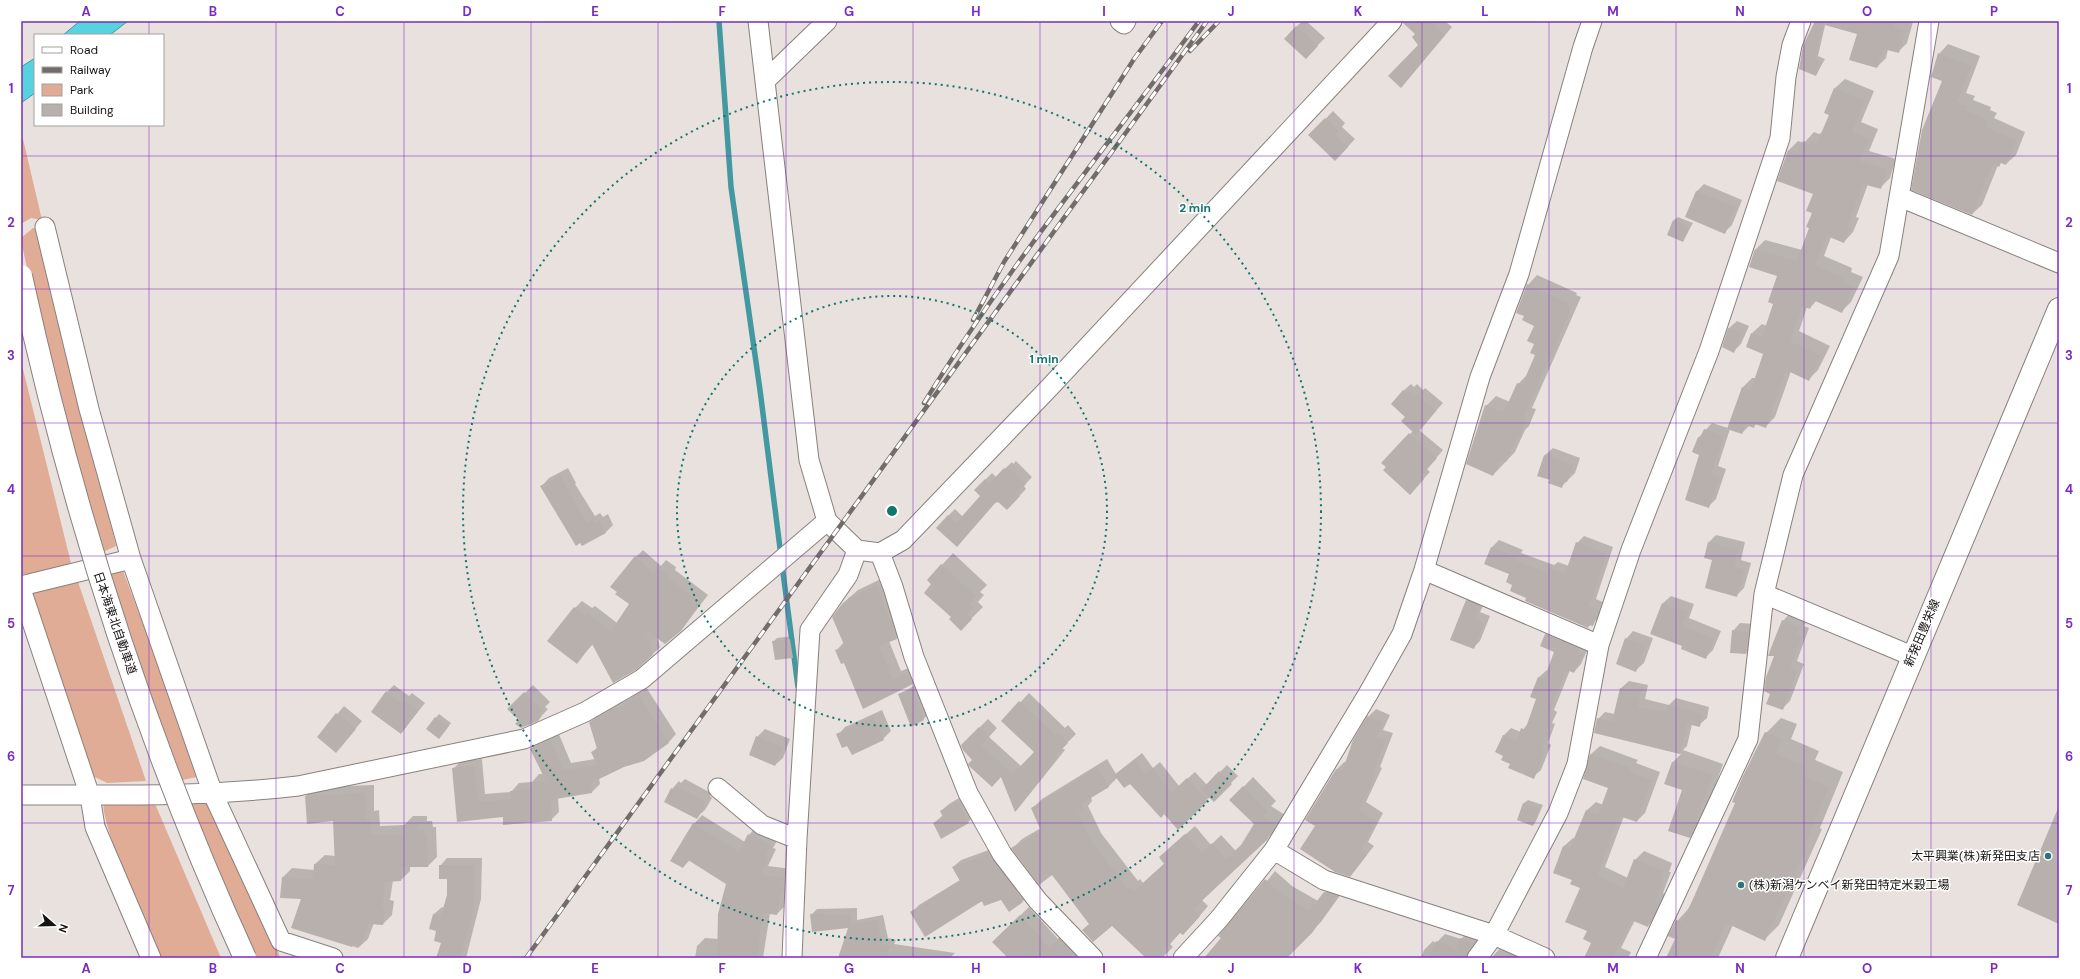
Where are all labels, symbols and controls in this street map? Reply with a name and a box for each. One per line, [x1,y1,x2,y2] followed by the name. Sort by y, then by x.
[81,3,91,20] text: A
[209,3,217,20] text: B
[335,3,345,20] text: C
[462,3,472,20] text: D
[591,3,599,20] text: E
[718,3,726,20] text: F
[844,3,854,20] text: G
[971,3,981,20] text: H
[1102,3,1106,20] text: I
[1227,3,1235,20] text: J
[1354,3,1363,20] text: K
[1481,3,1489,20] text: L
[1607,3,1619,20] text: M
[1735,3,1745,20] text: N
[1862,3,1872,20] text: O
[1990,3,1998,20] text: P
[34,34,164,126] legend
[70,42,98,58] text: Road
[70,62,111,78] text: Railway
[9,80,13,97] text: 1
[2067,80,2071,97] text: 1
[70,82,94,98] text: Park
[70,102,114,118] text: Building
[1179,200,1211,216] text: 2 min
[7,214,15,231] text: 2
[2065,214,2073,231] text: 2
[7,347,15,364] text: 3
[2065,347,2073,364] text: 3
[1029,351,1059,367] text: 1 min
[7,481,15,498] text: 4
[2065,481,2073,498] text: 4
[885,504,899,518] centre of rings
[90,569,140,677] street label: 日本海東北自動車道
[1901,597,1943,669] street label: 新発田豊栄線
[7,615,15,632] text: 5
[2065,615,2073,632] text: 5
[7,748,15,765] text: 6
[2065,748,2073,765] text: 6
[1911,848,2040,864] place label: 太平興業(株)新発田支店
[2043,851,2053,861] marker: 太平興業(株)新発田支店
[1749,877,1950,893] place label: (株)新潟ケンベイ新発田特定米穀工場
[1736,880,1746,890] marker: (株)新潟ケンベイ新発田特定米穀工場
[8,882,15,899] text: 7
[2066,882,2073,899] text: 7
[34,905,74,945] north arrow
[55,922,71,935] text: N
[81,960,91,977] text: A
[209,960,217,977] text: B
[335,960,345,977] text: C
[462,960,472,977] text: D
[591,960,599,977] text: E
[718,960,726,977] text: F
[844,960,854,977] text: G
[971,960,981,977] text: H
[1102,960,1106,977] text: I
[1227,960,1235,977] text: J
[1354,960,1363,977] text: K
[1481,960,1489,977] text: L
[1607,960,1619,977] text: M
[1735,960,1745,977] text: N
[1862,960,1872,977] text: O
[1990,960,1998,977] text: P

